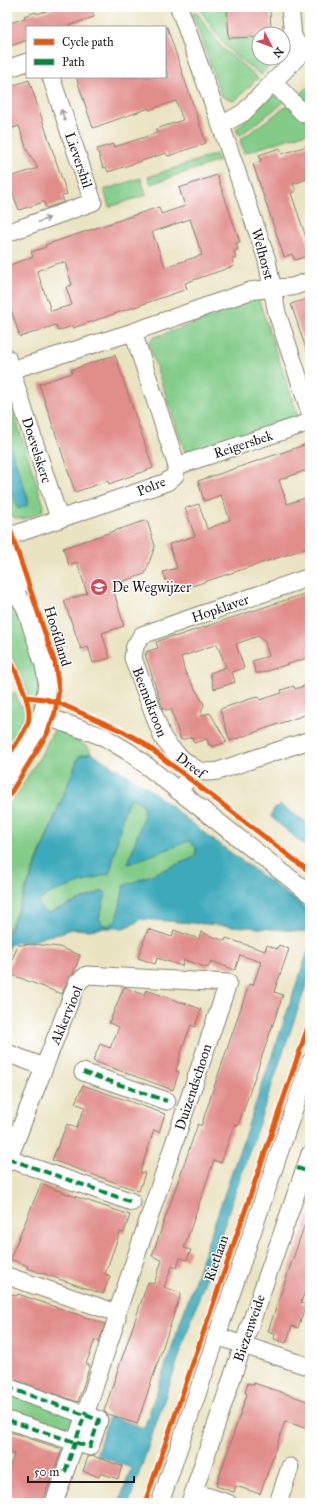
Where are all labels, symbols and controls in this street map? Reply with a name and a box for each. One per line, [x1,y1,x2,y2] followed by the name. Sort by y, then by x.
[26,26,166,78] legend
[251,26,291,66] north arrow
[62,35,114,49] text: Cycle path
[270,45,286,61] text: N
[62,55,85,69] text: Path
[59,109,67,121] one-way arrow
[61,130,96,191] street label: Lievershil
[37,216,50,223] one-way arrow
[248,227,278,282] street label: Welhorst
[18,415,55,485] street label: Doevelskerc
[211,427,275,462] street label: Reigersbek
[134,473,168,500] street label: Polre
[89,577,109,597] school or university icon: De Wegwijzer
[112,579,192,596] place label: De Wegwijzer
[189,590,252,626] street label: Hopklaver
[40,604,75,668] street label: Hoofdland
[128,665,171,740] street label: Beemdkroon
[173,749,211,783] street label: Dreef
[46,983,87,1048] street label: Akkerviool
[172,1041,216,1133] street label: Duizendschoon
[201,1232,232,1283] street label: Rietlaan
[230,1292,269,1364] street label: Biezenweide
[28,1458,134,1484] scale bar
[34,1465,59,1479] text: 50 m

